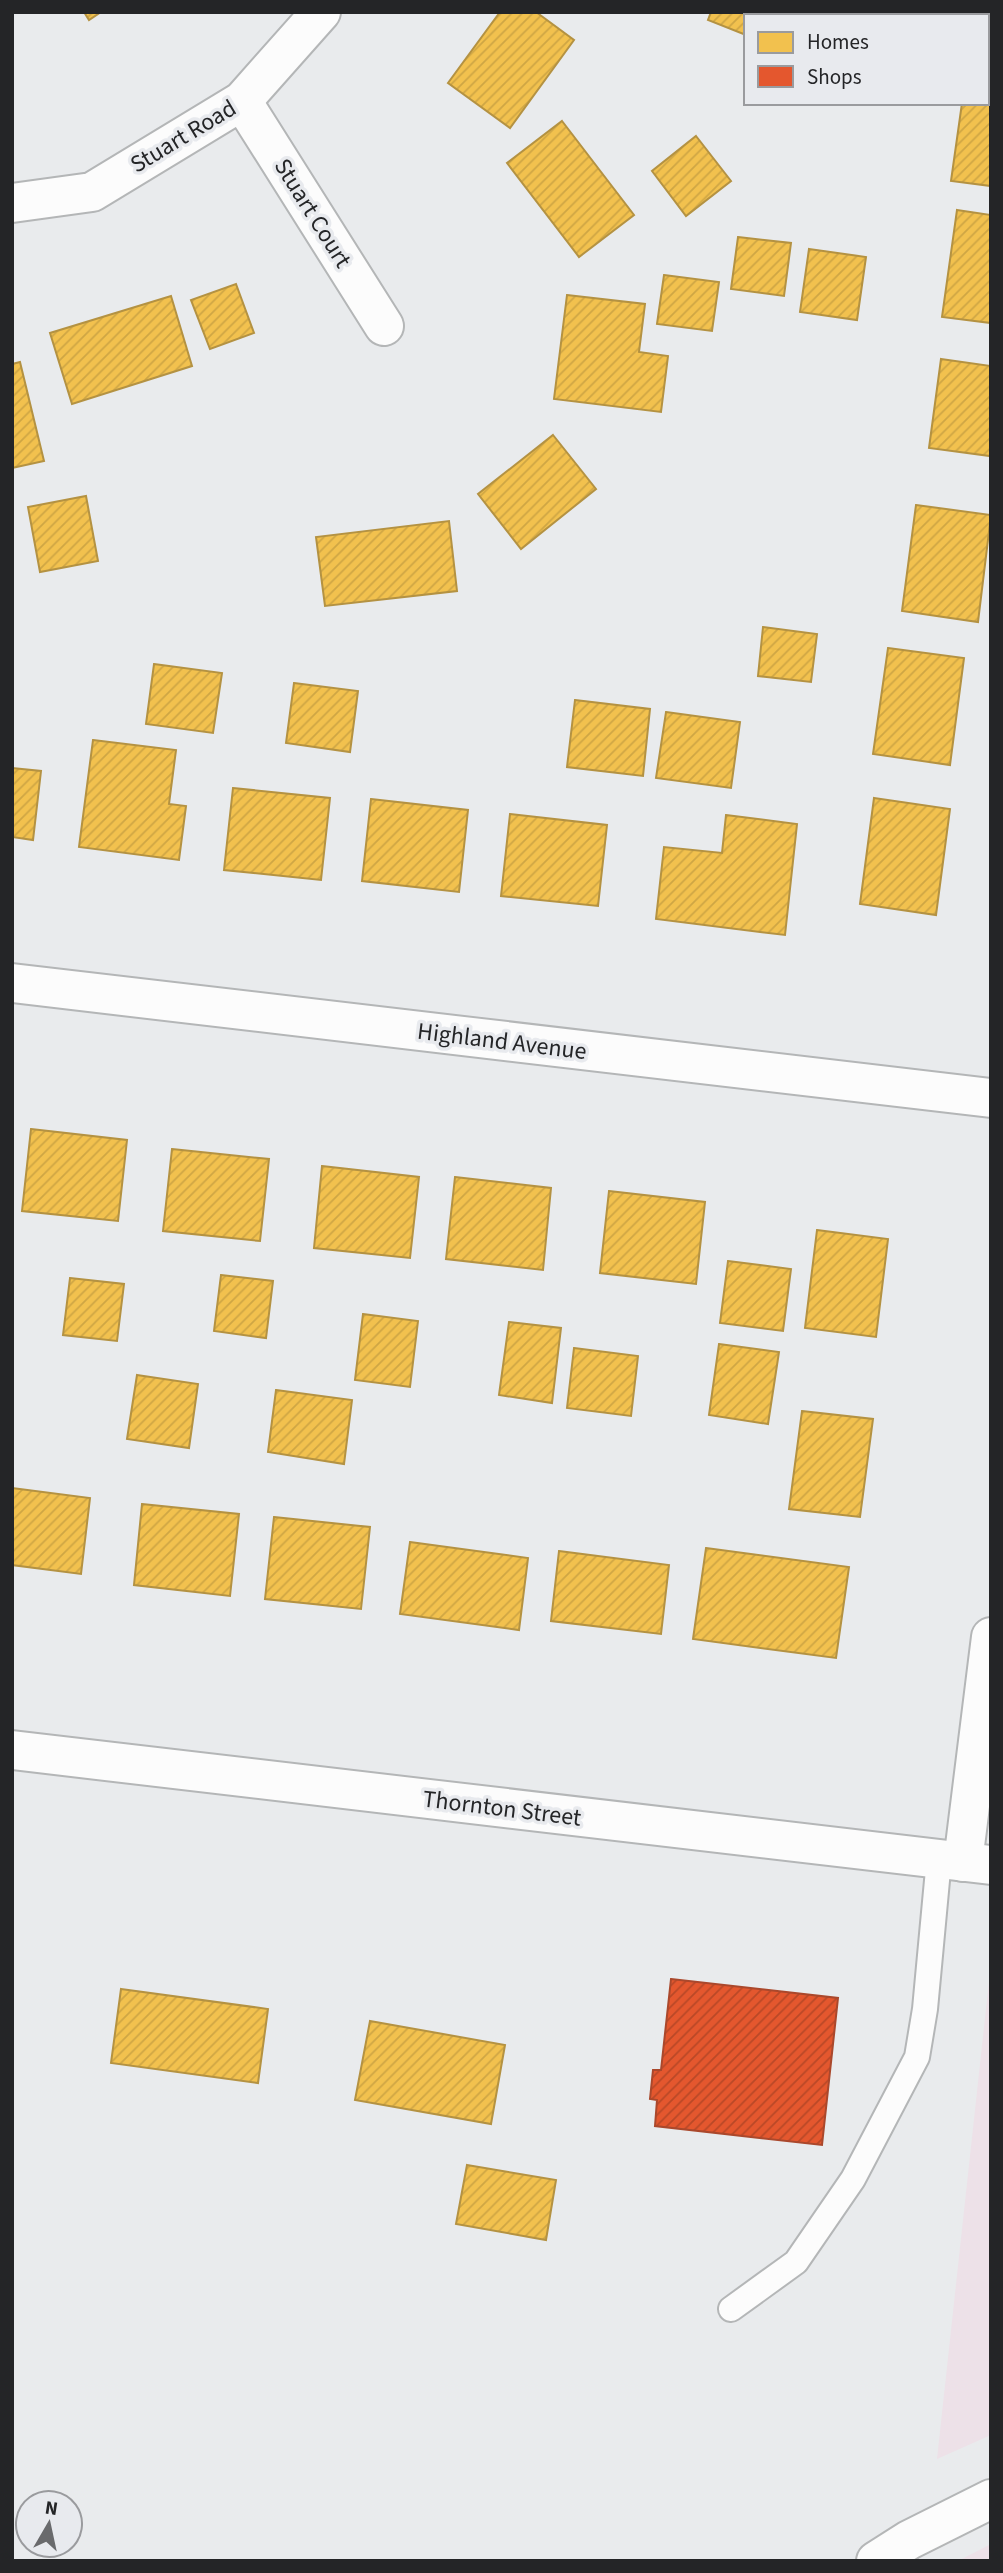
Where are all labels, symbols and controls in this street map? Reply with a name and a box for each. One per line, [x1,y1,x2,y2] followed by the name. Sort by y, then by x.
[744,14,989,105] legend
[807,27,869,57] text: Homes
[807,62,862,92] text: Shops
[124,91,243,182] street label: Stuart Road
[265,152,360,275] street label: Stuart Court
[415,1014,589,1069] street label: Highland Avenue
[421,1781,583,1836] street label: Thornton Street
[14,2489,84,2559] north arrow
[43,2494,60,2523] text: N

